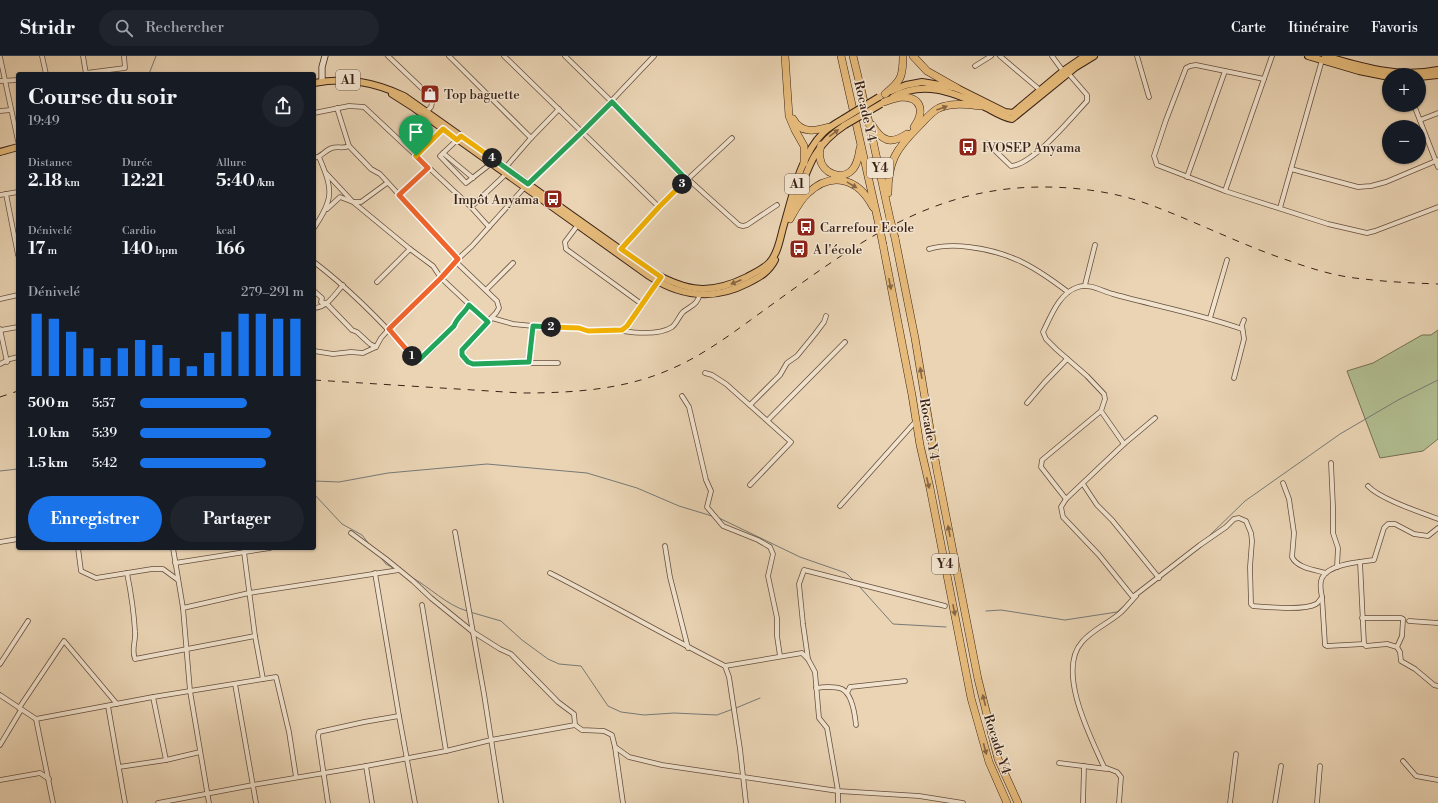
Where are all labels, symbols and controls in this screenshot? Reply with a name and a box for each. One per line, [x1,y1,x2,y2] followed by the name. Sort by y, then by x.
[99,10,379,46] search box
[20,16,75,40] text: Stridr
[113,17,135,39] icon: search
[145,18,224,37] text: Rechercher
[1231,19,1266,37] text: Carte
[1288,19,1349,37] text: Itinéraire
[1371,19,1418,37] text: Favoris
[1382,68,1426,164] map controls
[1382,68,1426,112] button: +
[336,70,360,90] road number: A1
[850,79,880,144] street label: Rocade Y4
[419,83,441,105] shop icon: Top baguette
[28,84,177,111] text: Course du soir
[262,85,304,127] button: share
[444,87,520,103] place label: Top baguette
[936,105,948,111] one-way arrow
[28,113,60,129] text: 19:49
[399,115,433,156] pin
[1382,120,1426,164] button: −
[405,121,427,143] icon: arrive
[828,129,839,137] one-way arrow
[957,136,979,158] bus stop icon: IVOSEP Anyama
[982,140,1081,156] place label: IVOSEP Anyama
[482,148,502,168] pin: 4
[488,151,496,165] text: 4
[28,156,72,170] text: Distance
[122,156,153,170] text: Durée
[216,156,247,170] text: Allure
[867,158,893,178] road number: Y4
[28,170,62,192] text: 2.18
[122,170,165,192] text: 12:21
[216,170,255,192] text: 5:40
[672,174,692,194] pin: 3
[785,174,809,194] road number: A1
[62,176,80,190] text: km
[255,176,275,190] text: /km
[679,177,685,191] text: 3
[846,182,858,189] one-way arrow
[542,188,564,210] bus stop icon: Impôt Anyama
[453,192,539,208] place label: Impôt Anyama
[795,216,817,238] bus stop icon: Carrefour Ecole
[820,220,915,236] place label: Carrefour Ecole
[28,224,72,238] text: Dénivelé
[122,224,156,238] text: Cardio
[216,224,236,238] text: kcal
[28,238,45,260] text: 17
[122,238,153,260] text: 140
[216,238,245,260] text: 166
[788,238,810,260] bus stop icon: A l'école
[812,242,863,258] place label: A l'école
[45,244,57,258] text: m
[153,244,178,258] text: bpm
[888,278,894,290] one-way arrow
[730,279,742,285] one-way arrow
[28,284,80,300] text: Dénivelé
[241,284,304,300] text: 279–291 m
[541,317,561,337] pin: 2
[548,320,554,334] text: 2
[402,346,422,366] pin: 1
[409,349,415,363] text: 1
[918,367,924,379] one-way arrow
[28,395,69,411] text: 500 m
[92,395,115,411] text: 5:57
[916,397,942,461] street label: Rocade Y4
[28,425,69,441] text: 1.0 km
[92,425,117,441] text: 5:39
[28,455,68,471] text: 1.5 km
[92,455,117,471] text: 5:42
[926,477,932,489] one-way arrow
[28,496,162,542] button: Enregistrer
[170,496,304,542] button: Partager
[946,525,952,537] one-way arrow
[932,554,958,574] road number: Y4
[951,604,957,616] one-way arrow
[980,694,986,706] one-way arrow
[980,712,1014,777] street label: Rocade Y4
[983,743,989,755] one-way arrow

